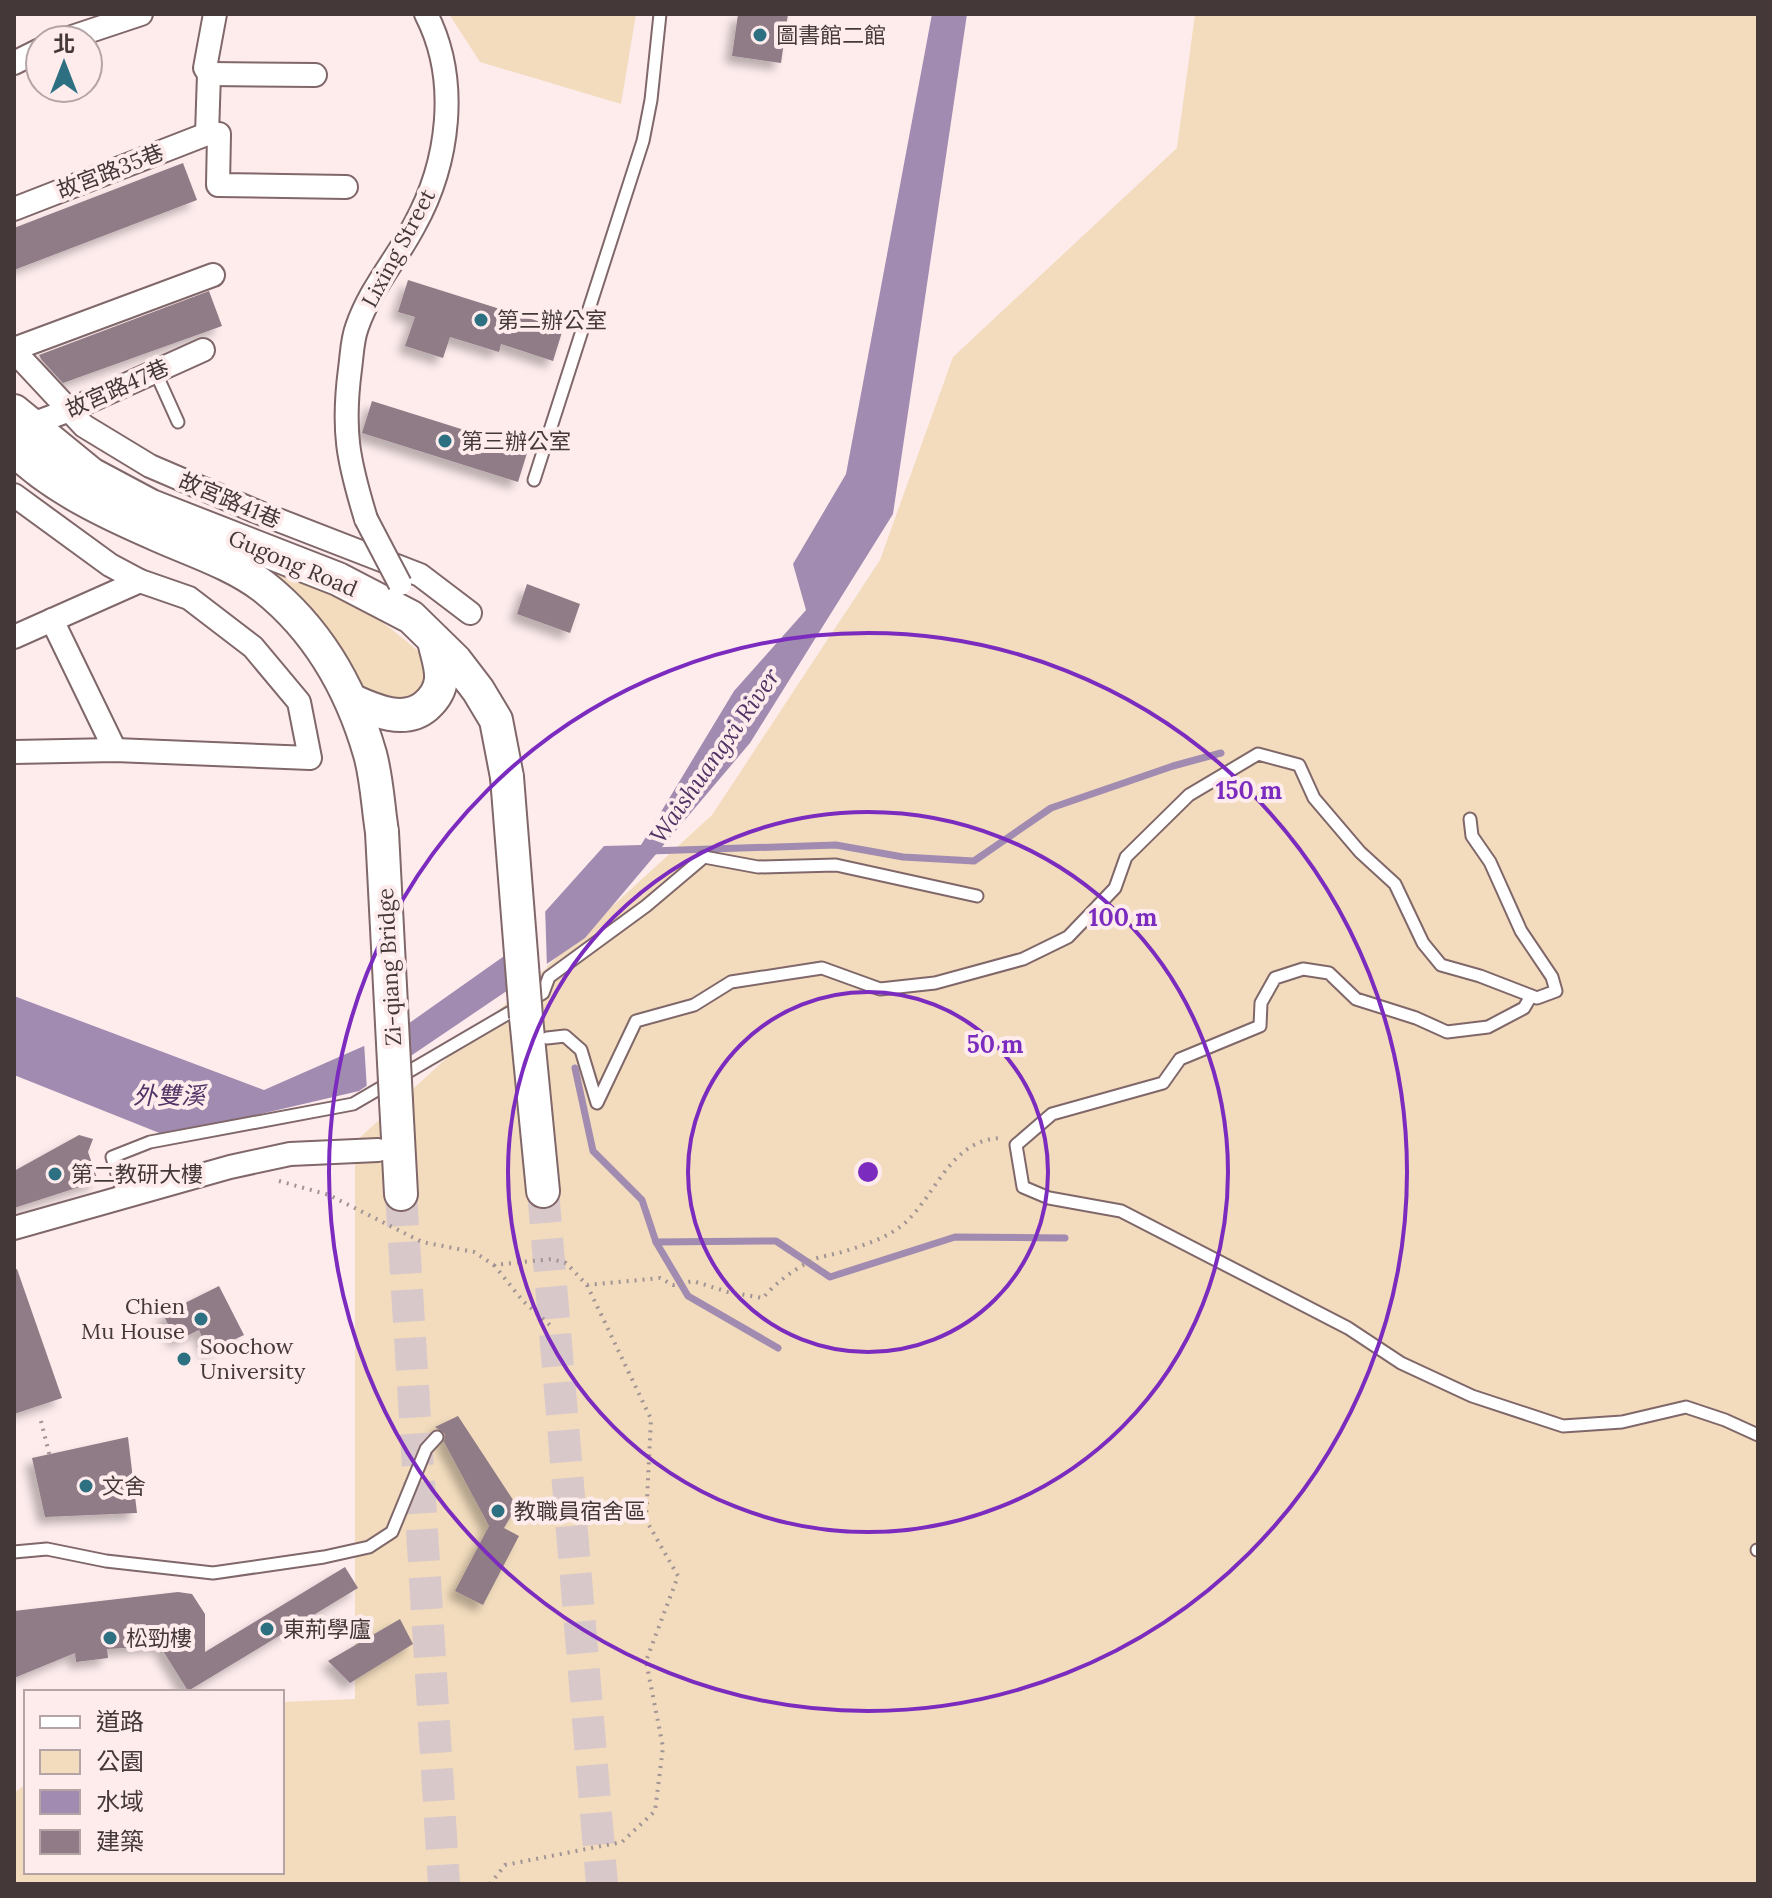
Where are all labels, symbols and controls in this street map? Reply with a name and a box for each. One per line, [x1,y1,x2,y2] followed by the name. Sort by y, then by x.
[776,21,886,49] place label: 圖書館二館
[24,24,104,104] north arrow
[751,26,769,44] marker: 圖書館二館
[53,30,75,58] text: 北
[53,138,167,204] street label: 故宮路35巷
[355,183,441,312] street label: Lixing Street
[497,306,607,334] place label: 第二辦公室
[472,311,490,329] marker: 第二辦公室
[61,353,173,423] street label: 故宮路47巷
[461,427,571,455] place label: 第三辦公室
[436,432,454,450] marker: 第三辦公室
[175,466,285,534] street label: 故宮路41巷
[224,523,362,603] street label: Gugong Road
[643,662,787,849] water label: Waishuangxi River
[1216,775,1282,806] text: 150 m
[371,887,407,1047] street label: Zi-qiang Bridge
[1089,902,1157,933] text: 100 m
[967,1029,1023,1060] text: 50 m
[133,1080,208,1111] water label: 外雙溪
[854,1158,882,1186] centre of rings
[71,1160,203,1188] place label: 第二教研大樓
[46,1165,64,1183] marker: 第二教研大樓
[81,1292,185,1345] place label: Chien Mu House
[192,1310,210,1328] marker: Chien Mu House
[200,1332,306,1385] place label: Soochow University
[175,1350,193,1368] marker: Soochow University
[102,1472,146,1500] place label: 文舍
[77,1477,95,1495] marker: 文舍
[514,1497,646,1525] place label: 教職員宿舍區
[489,1502,507,1520] marker: 教職員宿舍區
[283,1615,371,1643] place label: 東荊學廬
[258,1620,276,1638] marker: 東荊學廬
[126,1624,192,1652] place label: 松勁樓
[101,1629,119,1647] marker: 松勁樓
[24,1690,284,1874] legend
[96,1706,144,1737] text: 道路
[96,1746,144,1777] text: 公園
[96,1786,144,1817] text: 水域
[96,1826,144,1857] text: 建築

